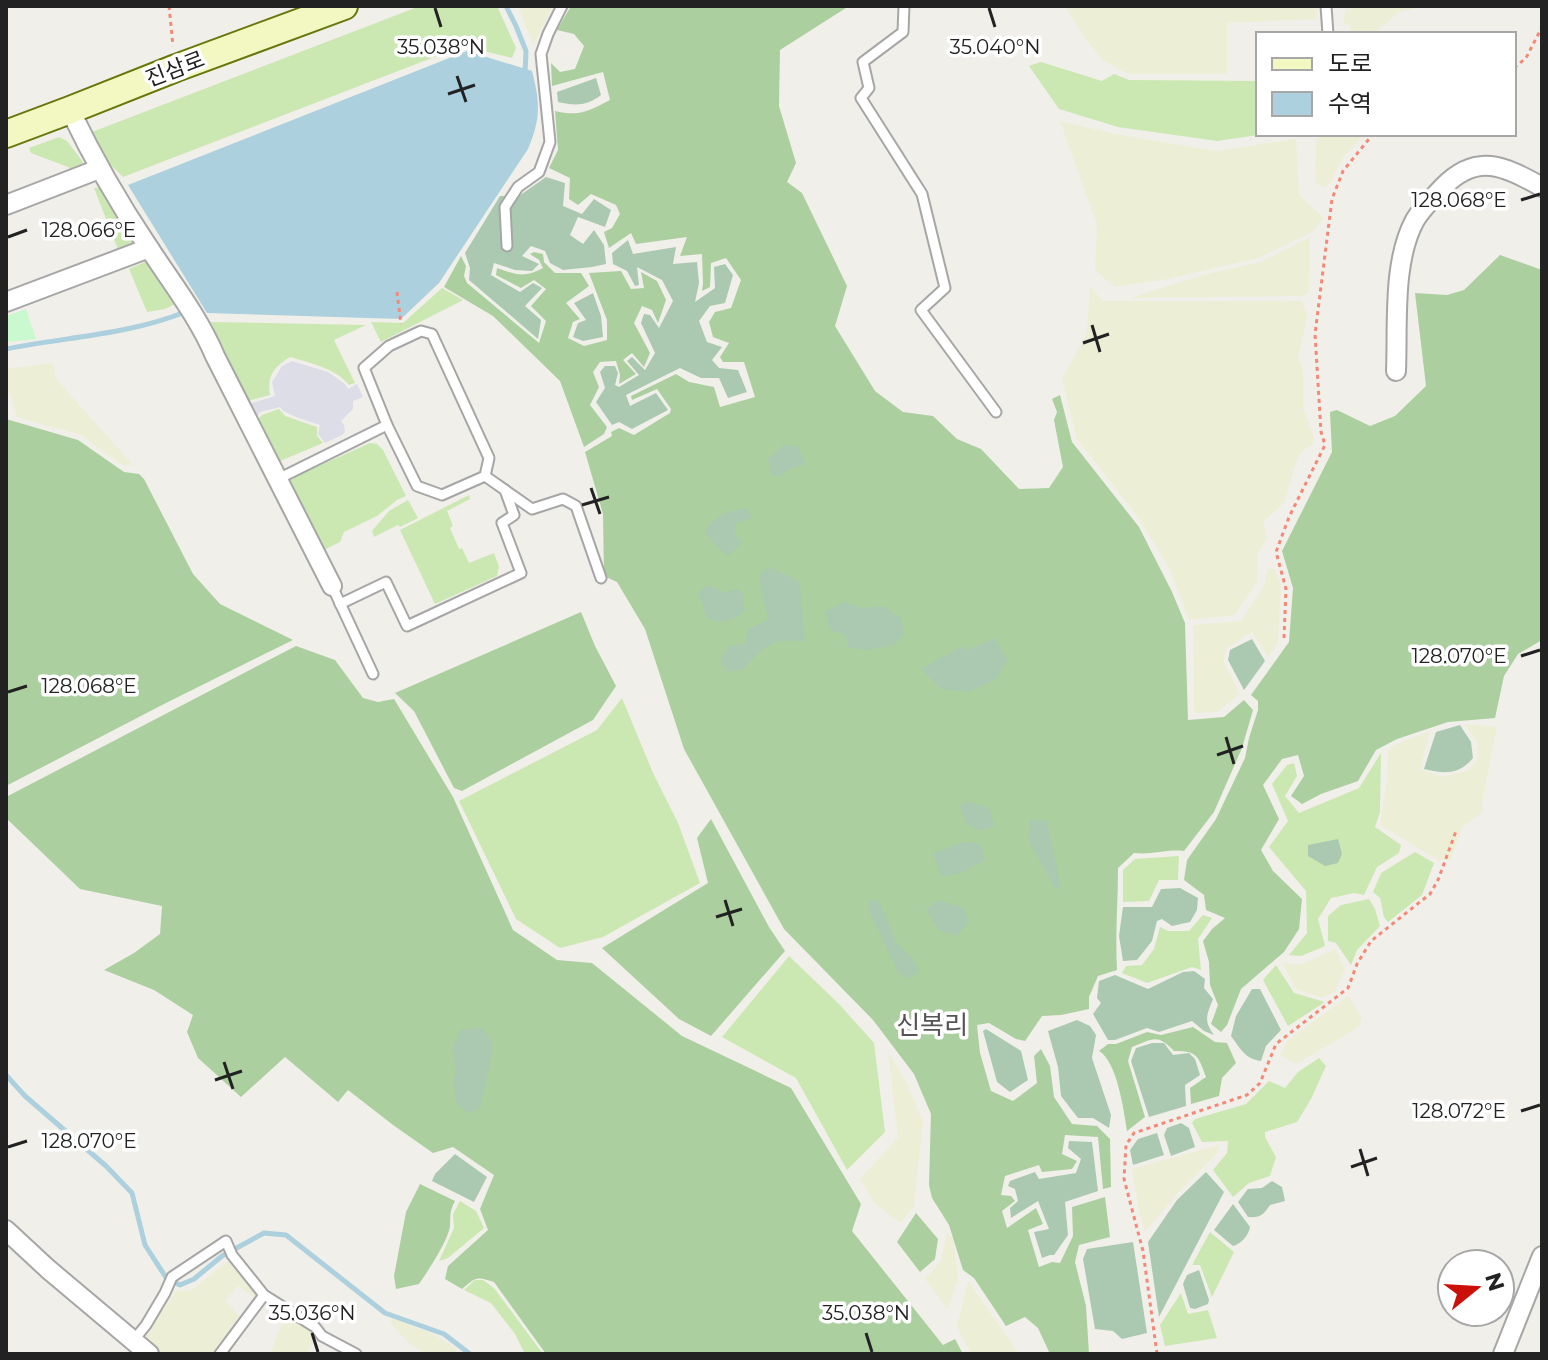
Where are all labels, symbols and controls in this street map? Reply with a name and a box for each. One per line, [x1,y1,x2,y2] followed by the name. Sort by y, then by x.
[1256,32,1516,136] legend
[397,35,485,59] text: 35.038°N
[950,35,1040,59] text: 35.040°N
[142,46,208,92] street label: 진삼로
[1328,49,1372,78] text: 도로
[1328,89,1372,118] text: 수역
[1411,188,1507,212] text: 128.068°E
[42,218,136,242] text: 128.066°E
[1411,644,1507,668] text: 128.070°E
[41,674,137,698] text: 128.068°E
[896,1009,968,1041] district label: 신복리
[1412,1099,1506,1123] text: 128.072°E
[41,1129,137,1153] text: 128.070°E
[1436,1248,1516,1328] north arrow
[1479,1269,1510,1295] text: N
[268,1301,356,1325] text: 35.036°N
[822,1301,910,1325] text: 35.038°N

